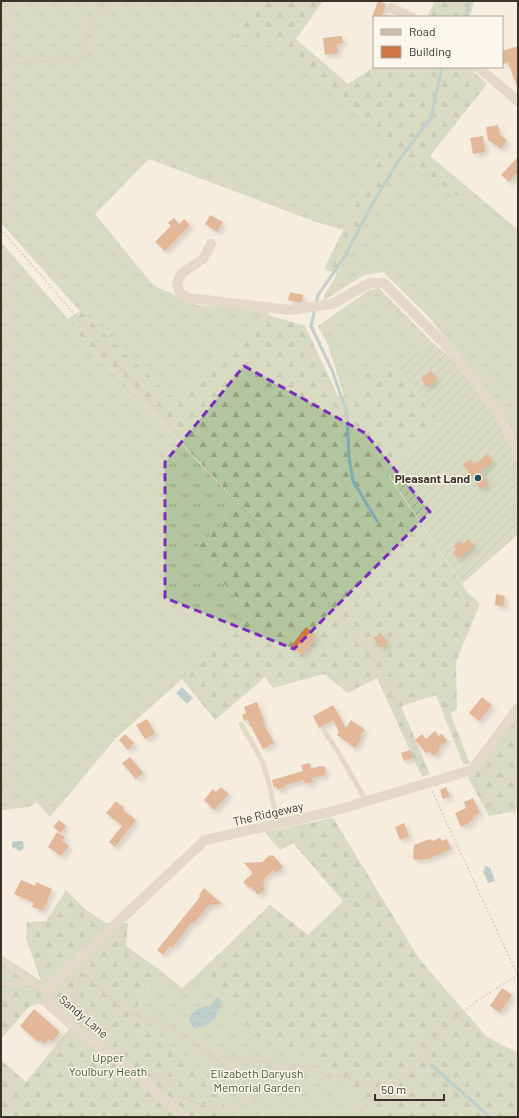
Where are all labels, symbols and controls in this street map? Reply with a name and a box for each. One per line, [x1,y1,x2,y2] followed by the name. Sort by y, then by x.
[373,16,503,68] legend
[409,24,436,38] text: Road
[409,44,451,58] text: Building
[395,471,470,485] place label: Pleasant Land
[473,473,483,483] marker: Pleasant Land
[231,798,305,828] street label: The Ridgeway
[57,991,111,1041] street label: Sandy Lane
[69,1050,147,1078] park label: Upper Youlbury Heath
[211,1066,303,1094] park label: Elizabeth Daryush Memorial Garden
[375,1076,444,1102] scale bar
[381,1082,406,1096] text: 50 m

